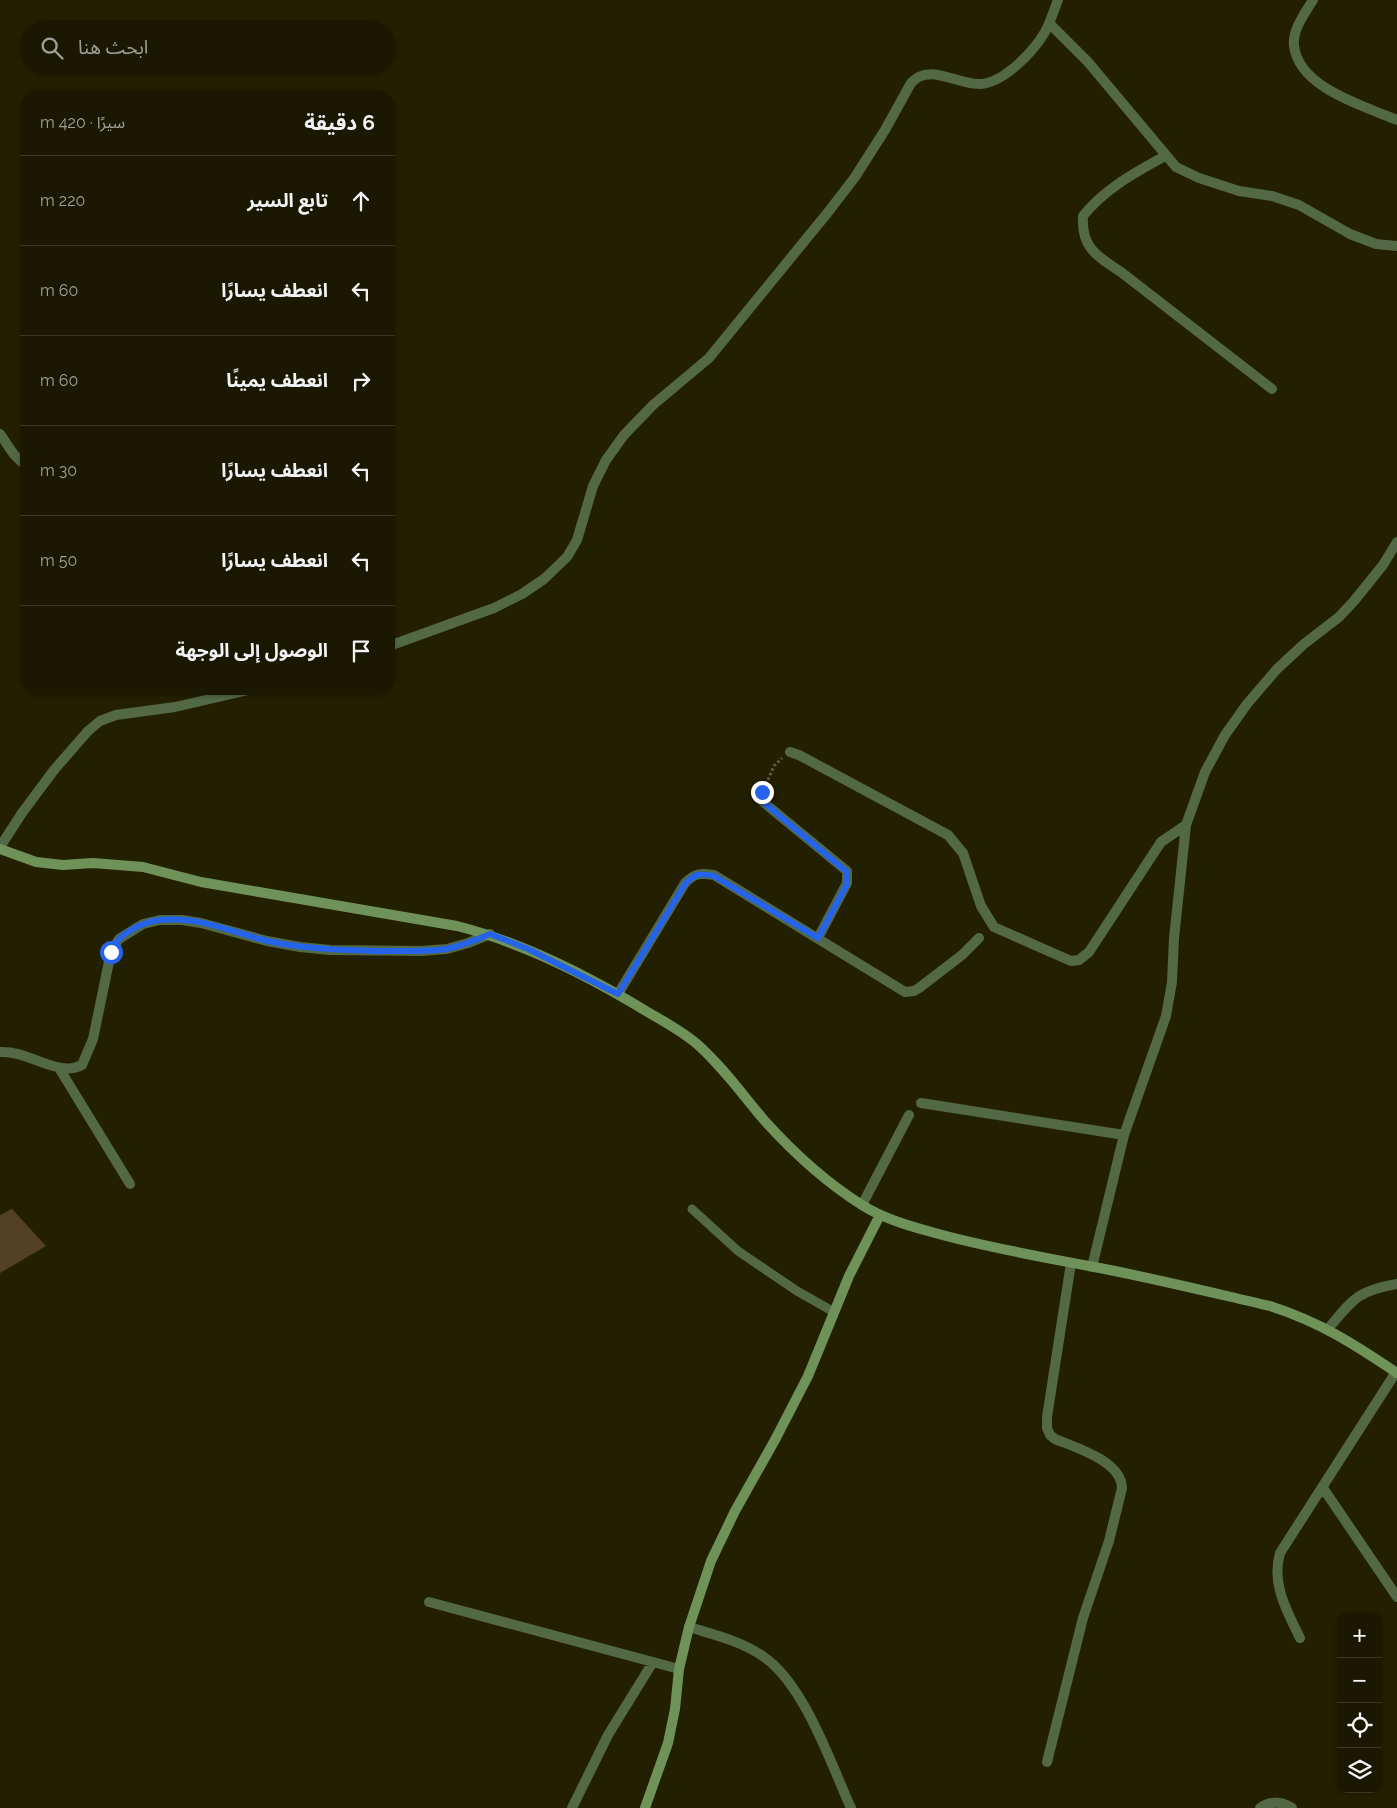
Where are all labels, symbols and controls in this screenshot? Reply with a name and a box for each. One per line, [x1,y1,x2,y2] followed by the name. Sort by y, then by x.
[20,20,395,75] search box
[38,34,66,62] icon: search
[78,36,148,58] text: ابحث هنا
[304,110,375,135] text: 6 دقيقة
[40,113,125,132] text: سيرًا · 420 m
[347,187,375,215] icon: ahead
[247,189,328,211] text: تابع السير
[40,191,85,210] text: 220 m
[347,277,375,305] icon: left
[221,279,328,301] text: انعطف يسارًا
[40,281,78,300] text: 60 m
[347,367,375,395] icon: right
[226,369,328,391] text: انعطف يمينًا
[40,371,78,390] text: 60 m
[347,457,375,485] icon: left
[221,459,328,481] text: انعطف يسارًا
[40,461,77,480] text: 30 m
[347,547,375,575] icon: left
[221,549,328,571] text: انعطف يسارًا
[40,551,77,570] text: 50 m
[347,637,375,665] icon: arrive
[175,639,328,661] text: الوصول إلى الوجهة
[751,781,774,804] route end
[100,941,123,964] route start
[1337,1613,1382,1793] map controls
[1337,1613,1382,1658] button: +
[1337,1658,1382,1703] button: −
[1337,1703,1382,1748] button: locate
[1337,1748,1382,1793] button: layers

